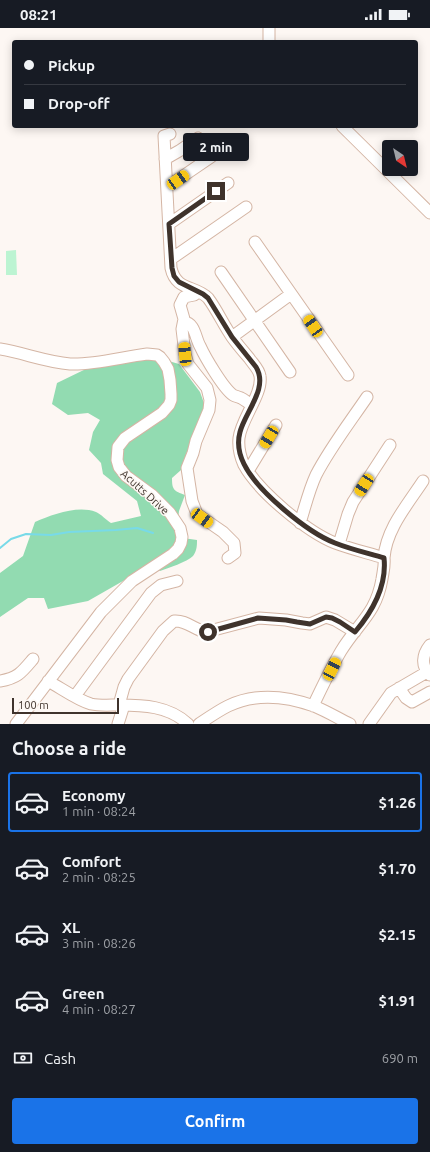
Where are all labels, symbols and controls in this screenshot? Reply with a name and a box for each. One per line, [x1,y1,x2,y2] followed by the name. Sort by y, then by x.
[20,6,58,23] text: 08:21
[48,57,95,74] text: Pickup
[48,95,110,112] text: Drop-off
[183,133,249,161] callout: 2 min
[200,140,232,154] text: 2 min
[382,140,418,176] north arrow
[382,140,418,176] map controls
[165,168,191,192] car
[207,182,225,200] route end
[301,313,325,339] car
[178,342,192,366] car
[258,424,280,450] car
[119,467,171,517] street label: Acutts Drive
[352,472,376,498] car
[189,506,215,530] car
[199,623,217,641] route start
[321,656,343,682] car
[12,696,119,715] scale bar
[18,699,49,711] text: 100 m
[12,738,126,758] text: Choose a ride
[14,784,50,820] icon: car
[62,787,126,804] text: Economy
[378,794,416,811] text: $1.26
[62,804,136,818] text: 1 min · 08:24
[14,850,50,886] icon: car
[62,853,121,870] text: Comfort
[378,860,416,877] text: $1.70
[62,870,136,884] text: 2 min · 08:25
[14,916,50,952] icon: car
[62,919,80,936] text: XL
[378,926,416,943] text: $2.15
[62,936,136,950] text: 3 min · 08:26
[14,982,50,1018] icon: car
[62,985,104,1002] text: Green
[378,992,416,1009] text: $1.91
[62,1002,136,1016] text: 4 min · 08:27
[12,1047,34,1069] icon: cash
[44,1050,76,1067] text: Cash
[382,1051,418,1065] text: 690 m
[12,1098,418,1144] button: Confirm

